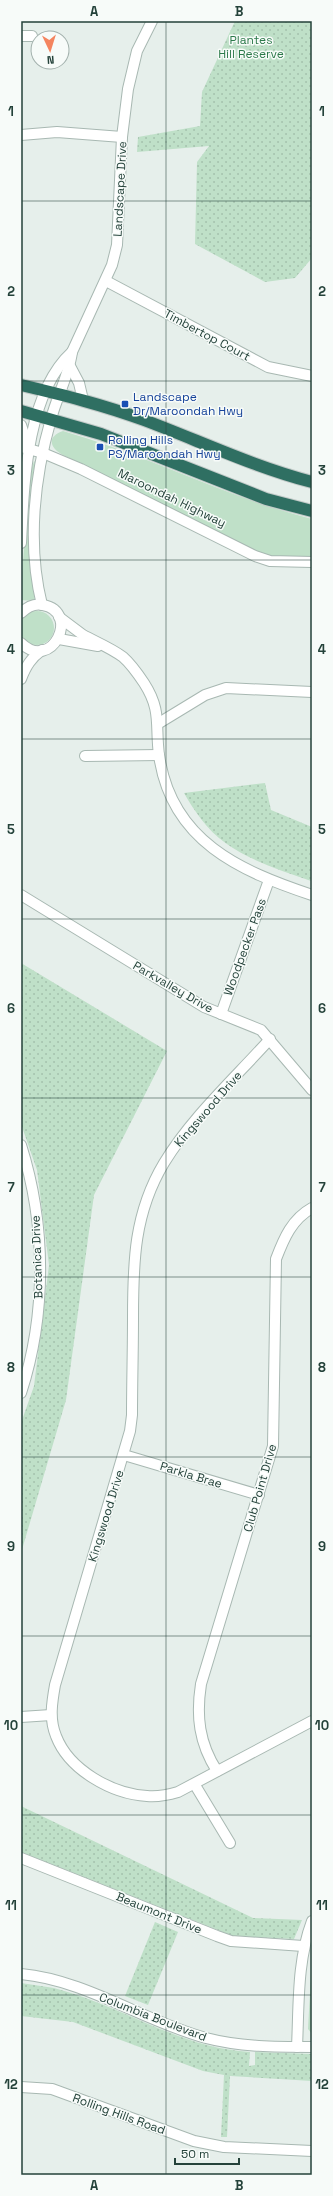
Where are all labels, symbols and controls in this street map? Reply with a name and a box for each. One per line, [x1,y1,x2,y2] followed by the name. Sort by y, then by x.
[90,3,99,20] text: A
[235,3,244,20] text: B
[30,30,70,70] north arrow
[218,32,284,62] park label: Plantes Hill Reserve
[47,53,55,67] text: N
[8,103,14,120] text: 1
[319,103,325,120] text: 1
[110,141,130,237] street label: Landscape Drive
[7,283,15,300] text: 2
[318,283,326,300] text: 2
[161,305,253,365] street label: Timbertop Court
[133,389,243,419] place label: Landscape Dr/Maroondah Hwy
[120,399,130,409] marker: Landscape Dr/Maroondah Hwy
[108,432,221,462] place label: Rolling Hills PS/Maroondah Hwy
[95,442,105,452] marker: Rolling Hills PS/Maroondah Hwy
[7,462,15,479] text: 3
[318,462,326,479] text: 3
[115,465,229,531] street label: Maroondah Highway
[7,641,15,658] text: 4
[318,641,326,658] text: 4
[7,821,15,838] text: 5
[318,821,326,838] text: 5
[220,896,270,998] street label: Woodpecker Pass
[130,957,216,1017] street label: Parkvalley Drive
[7,1000,15,1017] text: 6
[318,1000,326,1017] text: 6
[171,1068,245,1150] street label: Kingswood Drive
[7,1179,15,1196] text: 7
[318,1179,326,1196] text: 7
[28,1215,46,1299] street label: Botanica Drive
[7,1359,15,1376] text: 8
[318,1359,326,1376] text: 8
[240,1442,280,1534] street label: Club Point Drive
[158,1458,224,1492] street label: Parkla Brae
[84,1468,128,1564] street label: Kingswood Drive
[7,1538,15,1555] text: 9
[318,1538,326,1555] text: 9
[4,1717,18,1734] text: 10
[315,1717,329,1734] text: 10
[114,1888,204,1938] street label: Beaumont Drive
[5,1897,17,1914] text: 11
[316,1897,328,1914] text: 11
[97,1989,209,2045] street label: Columbia Boulevard
[4,2076,18,2093] text: 12
[315,2076,329,2093] text: 12
[70,2090,168,2138] street label: Rolling Hills Road
[175,2140,239,2166] scale bar
[181,2146,209,2162] text: 50 m
[90,2177,99,2194] text: A
[235,2177,244,2194] text: B

